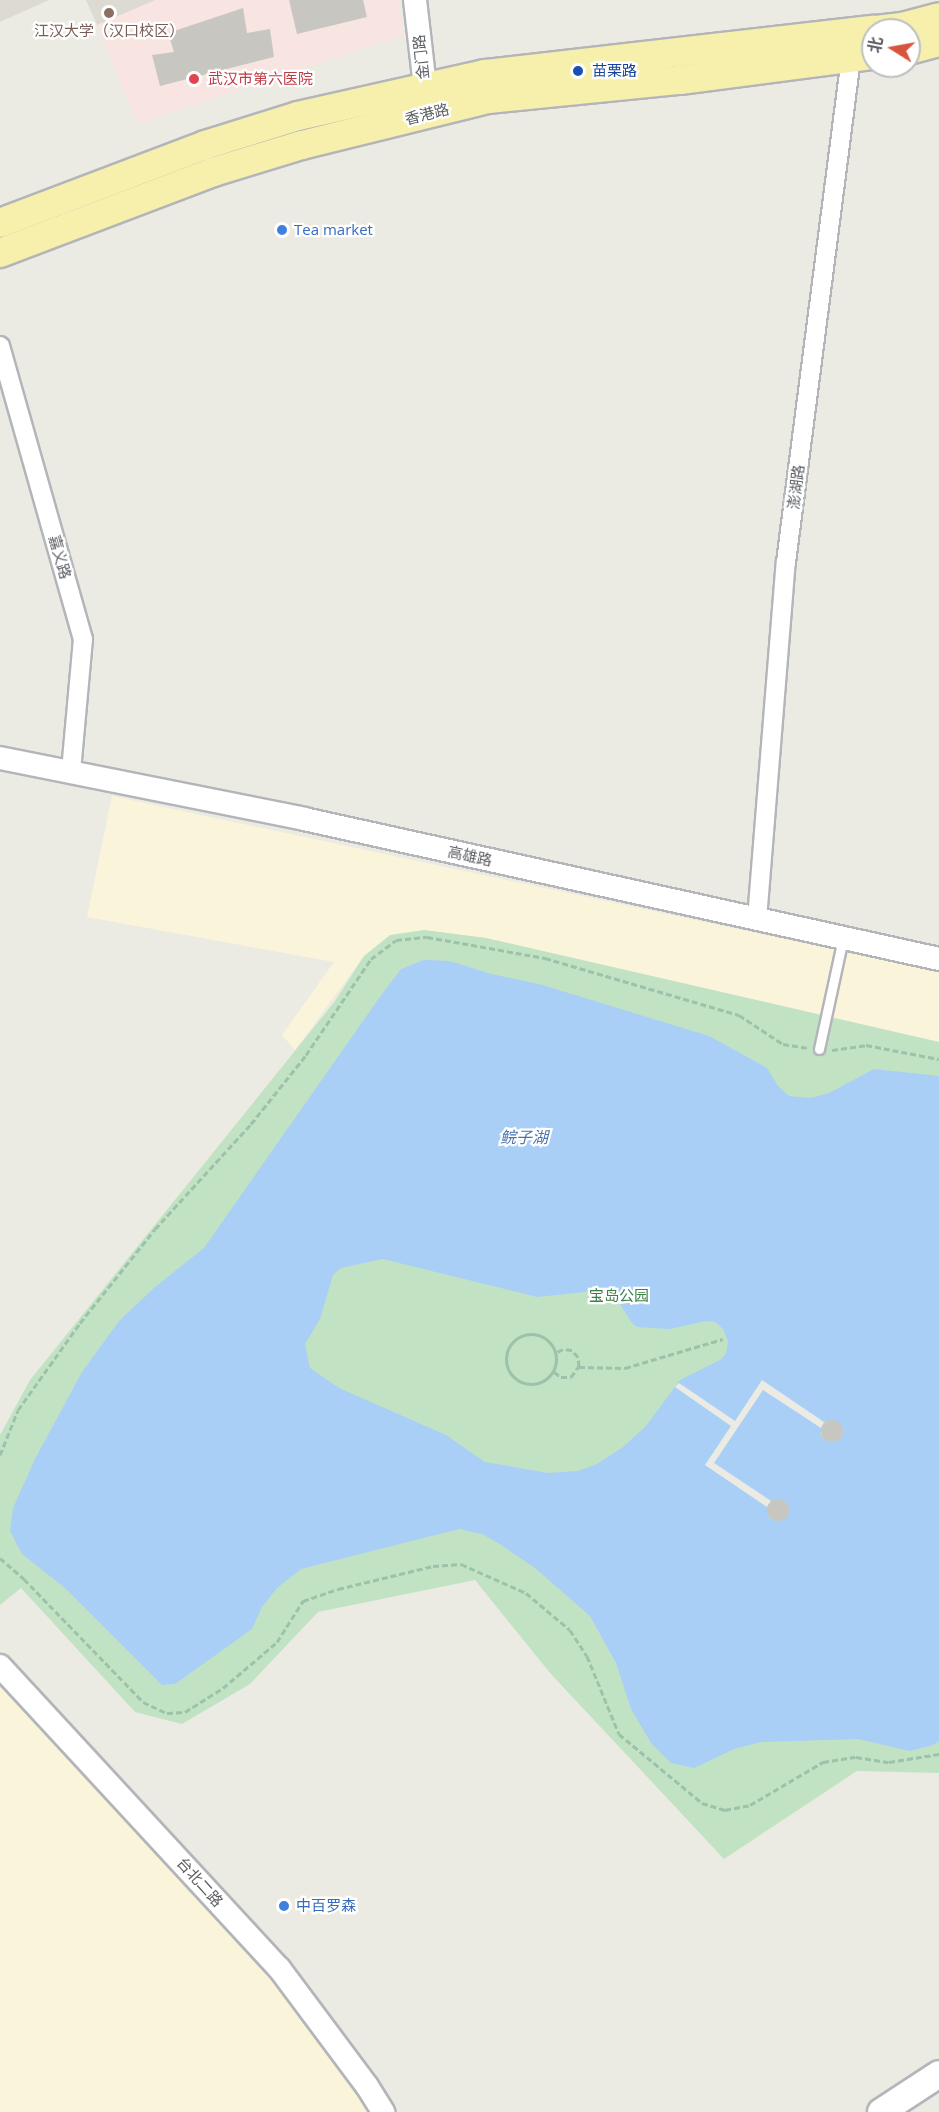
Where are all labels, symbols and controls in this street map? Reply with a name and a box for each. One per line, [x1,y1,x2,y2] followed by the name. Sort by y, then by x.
[102,6,116,20] marker: 江汉大学（汉口校区）
[861,18,921,78] north arrow
[34,22,184,40] place label: 江汉大学（汉口校区）
[410,34,432,80] street label: 金门路
[863,35,888,55] text: 北
[569,62,587,80] marker: 苗栗路
[592,62,637,80] place label: 苗栗路
[185,70,203,88] marker: 武汉市第六医院
[208,70,313,88] place label: 武汉市第六医院
[403,100,451,128] street label: 香港路
[294,221,373,239] place label: Tea market
[275,223,289,237] marker: Tea market
[784,464,808,510] street label: 澎湖路
[45,533,75,581] street label: 嘉义路
[446,843,494,869] street label: 高雄路
[500,1127,548,1147] water label: 鲩子湖
[589,1287,649,1305] park label: 宝岛公园
[173,1854,227,1910] street label: 台北二路
[296,1897,356,1915] place label: 中百罗森
[277,1899,291,1913] marker: 中百罗森

